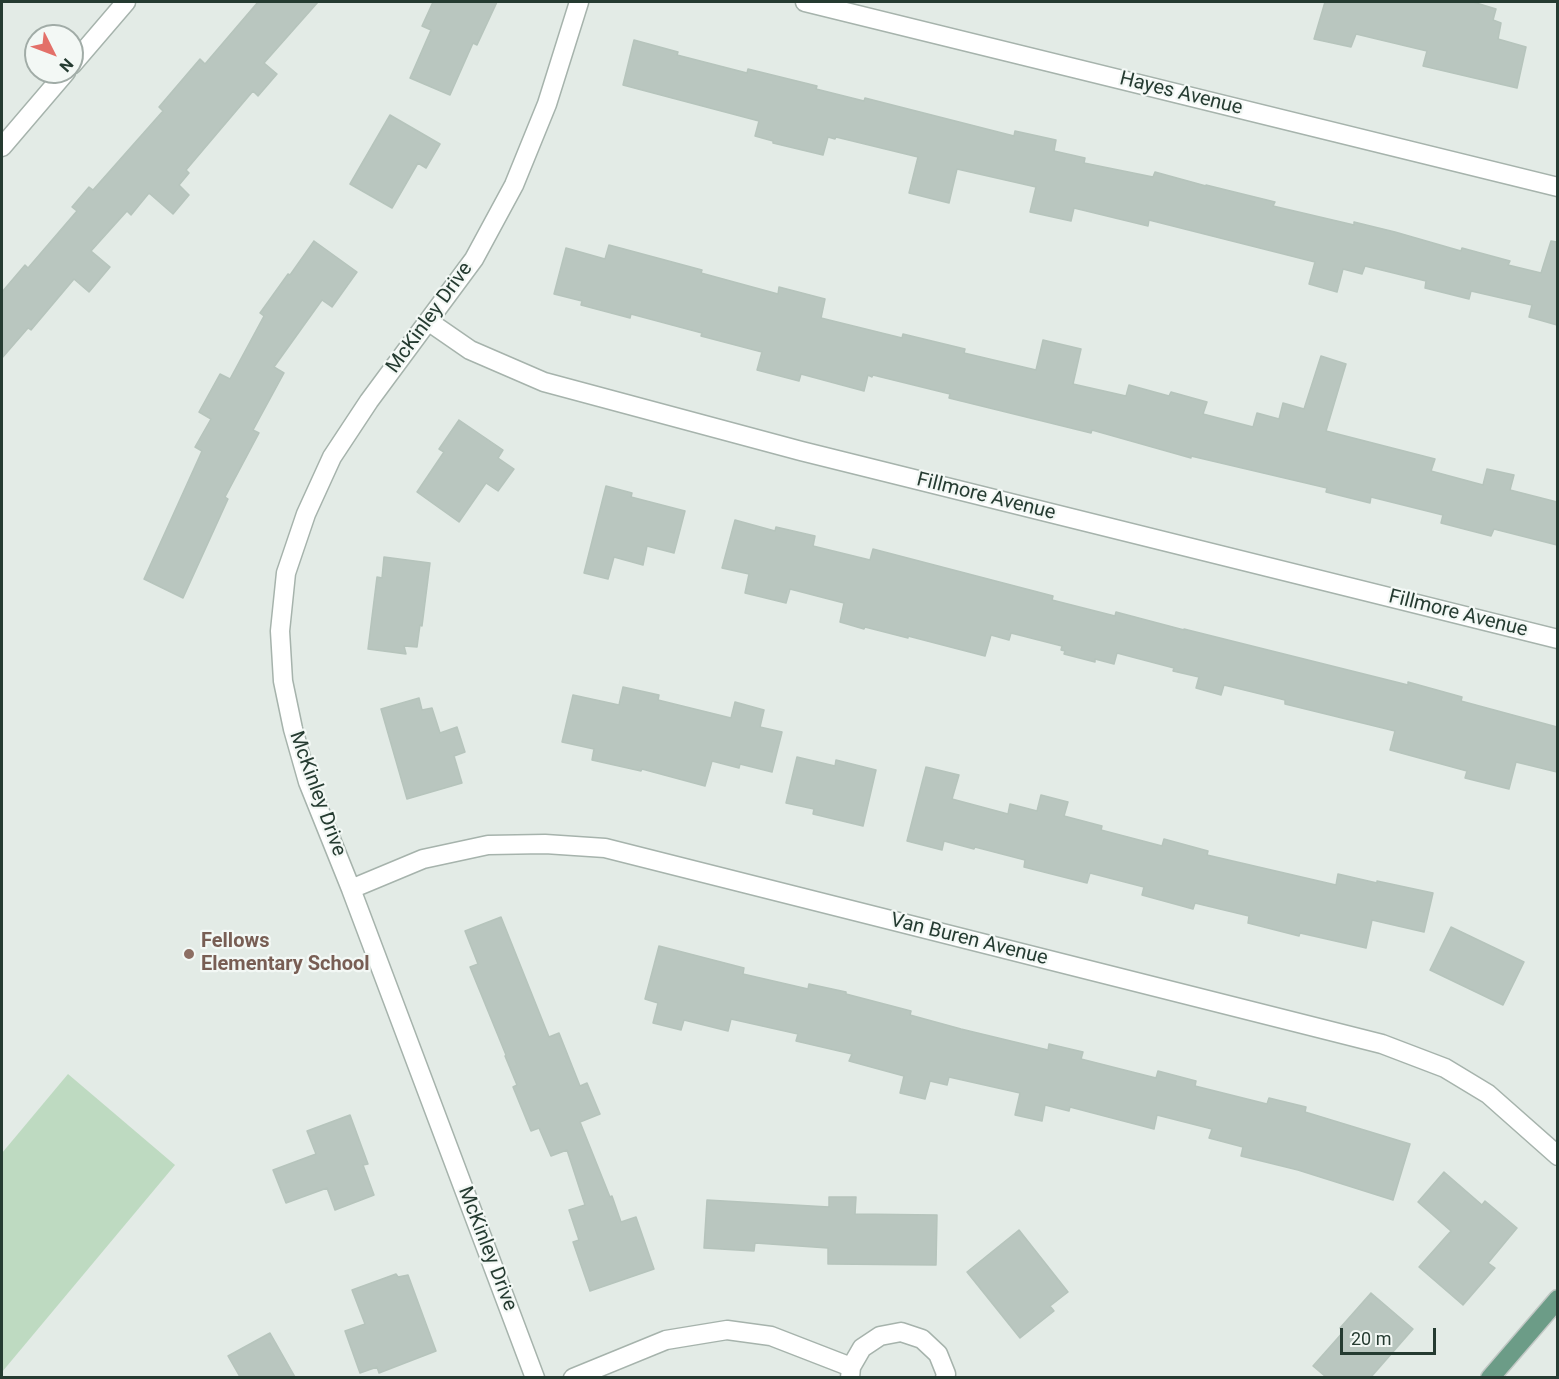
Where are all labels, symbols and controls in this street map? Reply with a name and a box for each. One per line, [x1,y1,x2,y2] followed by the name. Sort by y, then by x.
[24,24,84,84] north arrow
[55,54,77,76] text: N
[1117,67,1245,121] street label: Hayes Avenue
[382,258,478,378] street label: McKinley Drive
[914,468,1058,526] street label: Fillmore Avenue
[1386,585,1530,643] street label: Fillmore Avenue
[283,728,351,860] street label: McKinley Drive
[888,909,1050,971] street label: Van Buren Avenue
[201,930,369,977] place label: Fellows Elementary School
[182,947,196,961] marker: Fellows Elementary School
[452,1184,522,1314] street label: McKinley Drive
[1343,1316,1439,1354] scale bar
[1351,1328,1391,1349] text: 20 m

